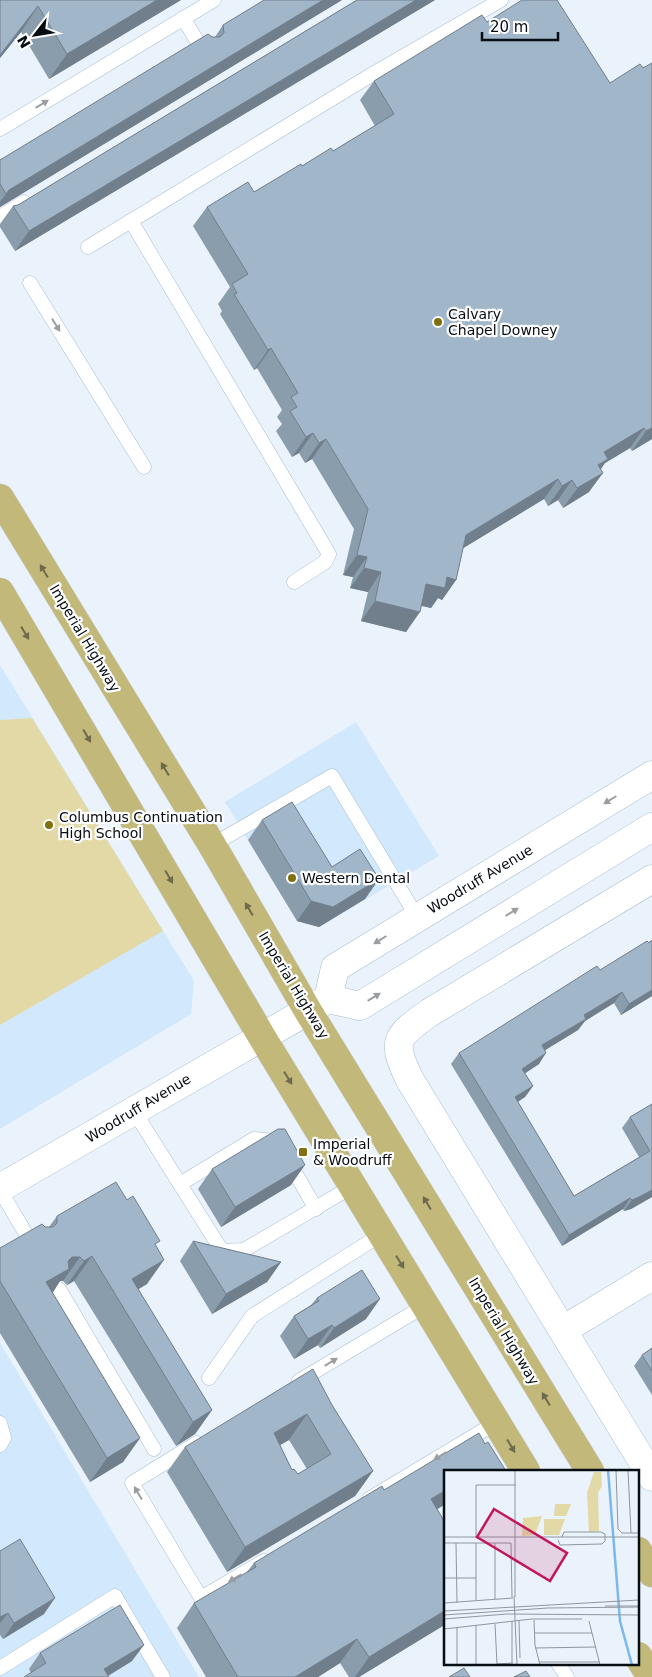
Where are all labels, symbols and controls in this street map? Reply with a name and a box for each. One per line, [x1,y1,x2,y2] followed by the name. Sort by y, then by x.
[10,10,60,60] north arrow
[482,10,558,42] scale bar
[490,18,528,36] text: 20 m
[14,33,34,51] text: N
[35,99,48,108] one-way arrow
[448,306,558,338] place label: Calvary Chapel Downey
[432,316,444,328] marker: Calvary Chapel Downey
[51,318,61,331] one-way arrow
[40,564,49,577] one-way arrow
[47,581,123,695] street label: Imperial Highway
[21,627,30,640] one-way arrow
[83,729,91,744] one-way arrow
[161,763,170,776] one-way arrow
[604,795,617,804] one-way arrow
[59,809,223,841] place label: Columbus Continuation High School
[43,819,55,831] marker: Columbus Continuation High School
[425,841,535,917] street label: Woodruff Avenue
[165,870,174,883] one-way arrow
[302,870,410,886] place label: Western Dental
[286,872,298,884] marker: Western Dental
[245,901,253,916] one-way arrow
[506,908,519,917] one-way arrow
[256,928,332,1042] street label: Imperial Highway
[373,936,386,945] one-way arrow
[367,993,380,1002] one-way arrow
[83,1070,193,1146] street label: Woodruff Avenue
[283,1072,293,1085] one-way arrow
[313,1136,392,1168] place label: Imperial & Woodruff
[297,1146,309,1158] marker: Imperial & Woodruff
[422,1197,431,1210] one-way arrow
[395,1256,404,1269] one-way arrow
[466,1274,542,1388] street label: Imperial Highway
[325,1358,338,1367] one-way arrow
[541,1393,551,1406] one-way arrow
[507,1439,516,1452] one-way arrow
[434,1452,447,1461] one-way arrow
[444,1470,640,1664] inset map
[133,1486,142,1499] one-way arrow
[229,1574,242,1583] one-way arrow

